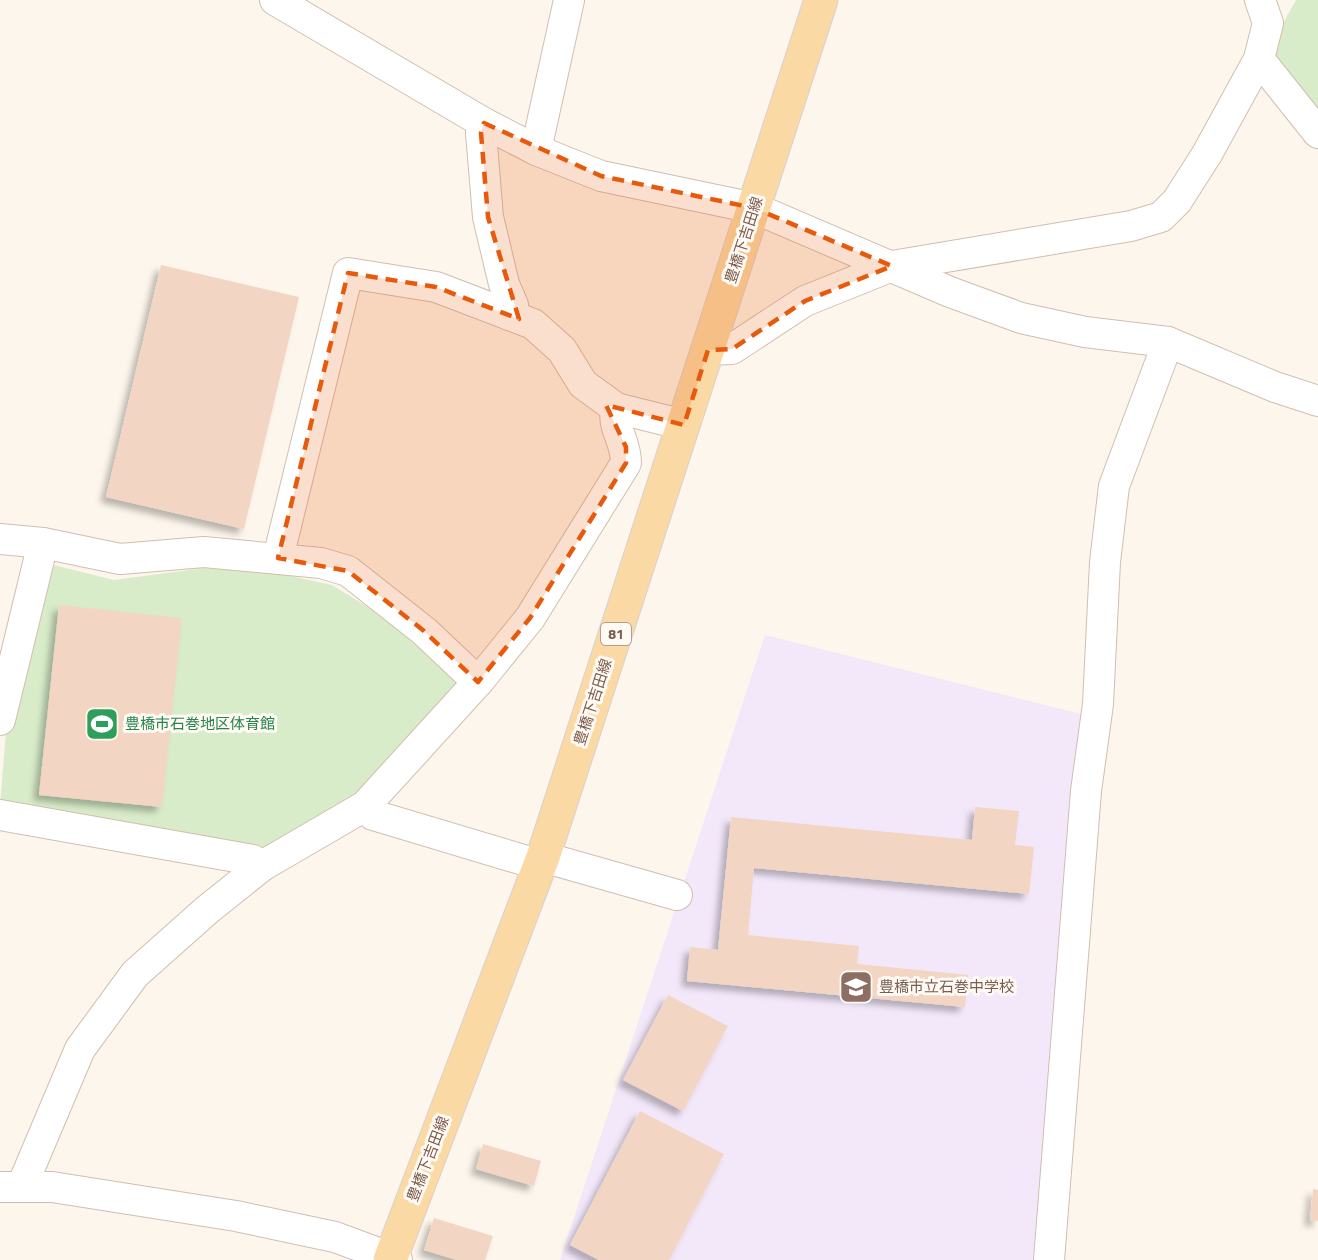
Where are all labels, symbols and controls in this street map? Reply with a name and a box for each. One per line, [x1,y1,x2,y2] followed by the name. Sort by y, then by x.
[719,193,768,286] street label: 豊橋下吉田線
[601,623,631,645] road number: 81
[568,655,617,748] street label: 豊橋下吉田線
[84,706,120,742] sports icon: 豊橋市石巻地区体育館
[125,712,275,735] place label: 豊橋市石巻地区体育館
[838,969,874,1005] school or university icon: 豊橋市立石巻中学校
[879,975,1014,998] place label: 豊橋市立石巻中学校
[401,1113,454,1205] street label: 豊橋下吉田線

